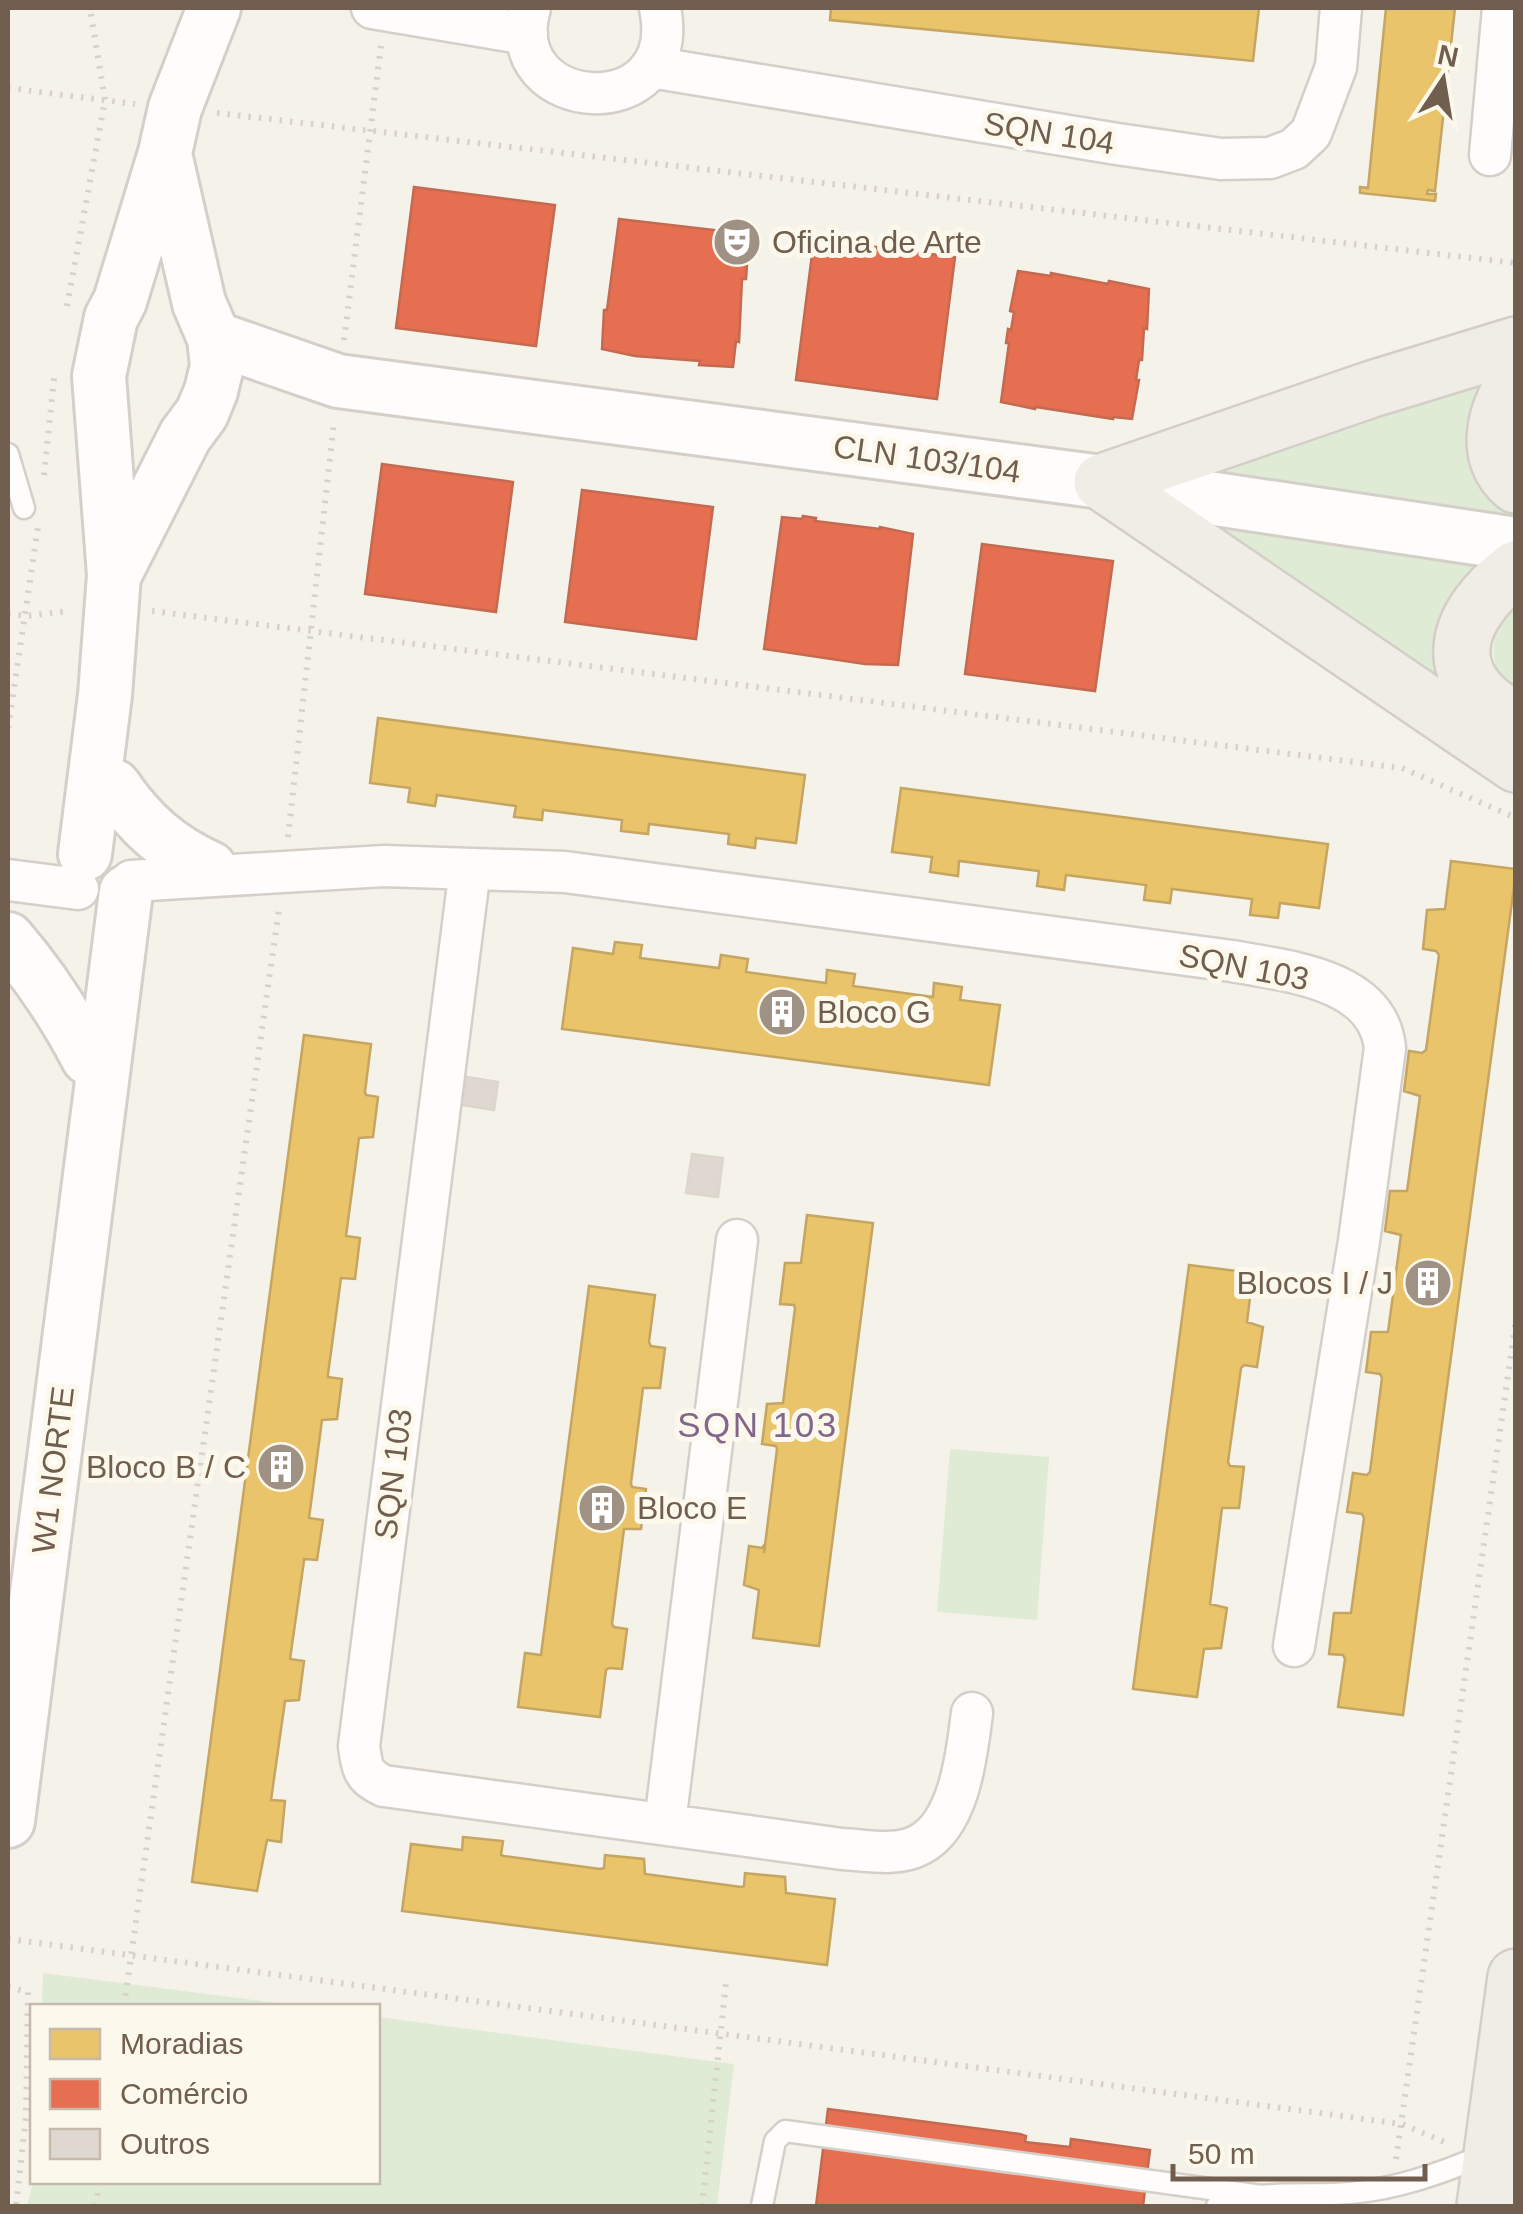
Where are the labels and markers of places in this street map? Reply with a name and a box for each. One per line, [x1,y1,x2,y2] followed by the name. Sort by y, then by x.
[711,216,763,268] theatre icon: Oficina de Arte
[772,224,982,260] place label: Oficina de Arte
[756,986,808,1038] building icon: Bloco G
[817,994,931,1030] place label: Bloco G
[1402,1257,1454,1309] building icon: Blocos I / J
[1237,1265,1393,1301] place label: Blocos I / J
[255,1441,307,1493] building icon: Bloco B / C
[86,1449,246,1485] place label: Bloco B / C
[576,1482,628,1534] building icon: Bloco E
[637,1490,747,1526] place label: Bloco E

